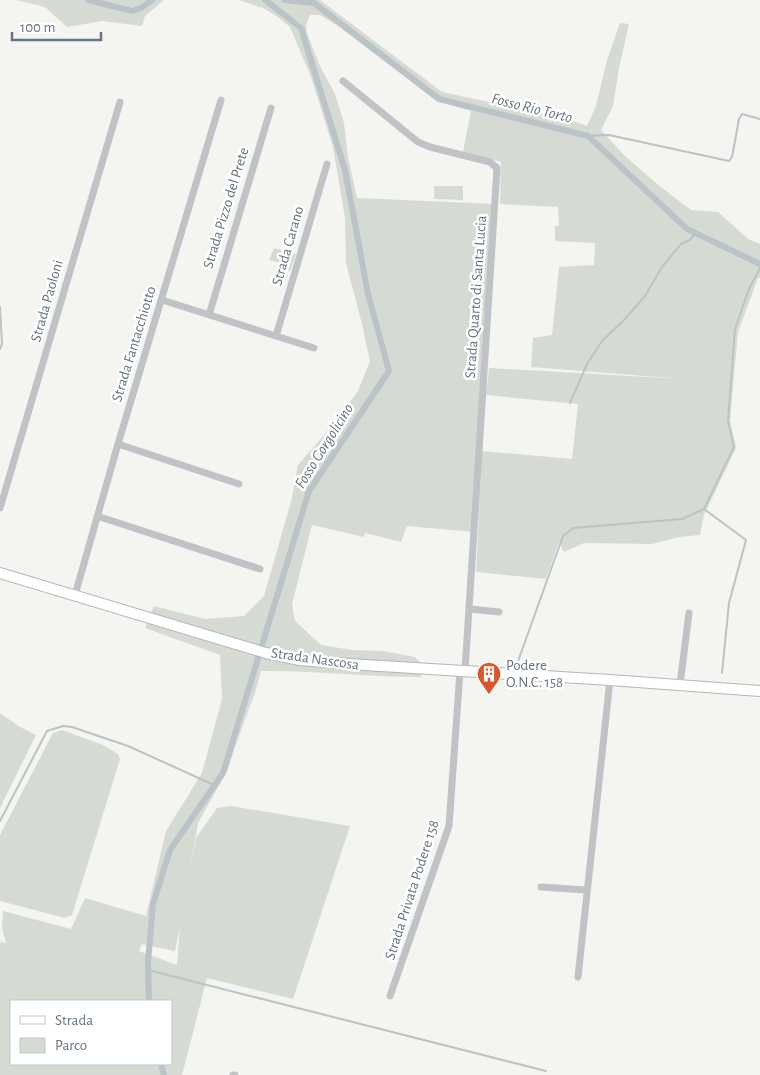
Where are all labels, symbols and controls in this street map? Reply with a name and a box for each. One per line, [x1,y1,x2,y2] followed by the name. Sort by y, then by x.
[12,10,101,42] scale bar
[20,20,55,35] text: 100 m
[490,90,574,126] water label: Fosso Rio Torto
[200,146,252,270] street label: Strada Pizzo del Prete
[270,205,306,287] street label: Strada Carano
[463,215,489,379] street label: Strada Quarto di Santa Lucia
[28,258,66,344] street label: Strada Paoloni
[109,284,159,404] street label: Strada Fantacchiotto
[292,401,357,491] water label: Fosso Gorgolicino
[270,645,360,673] street label: Strada Nascosa
[506,658,563,690] place label: Podere O.N.C. 158
[476,661,502,695] building icon: Podere O.N.C. 158
[382,818,442,962] street label: Strada Privata Podere 158
[10,1000,172,1065] legend
[55,1013,93,1028] text: Strada
[55,1038,87,1053] text: Parco

